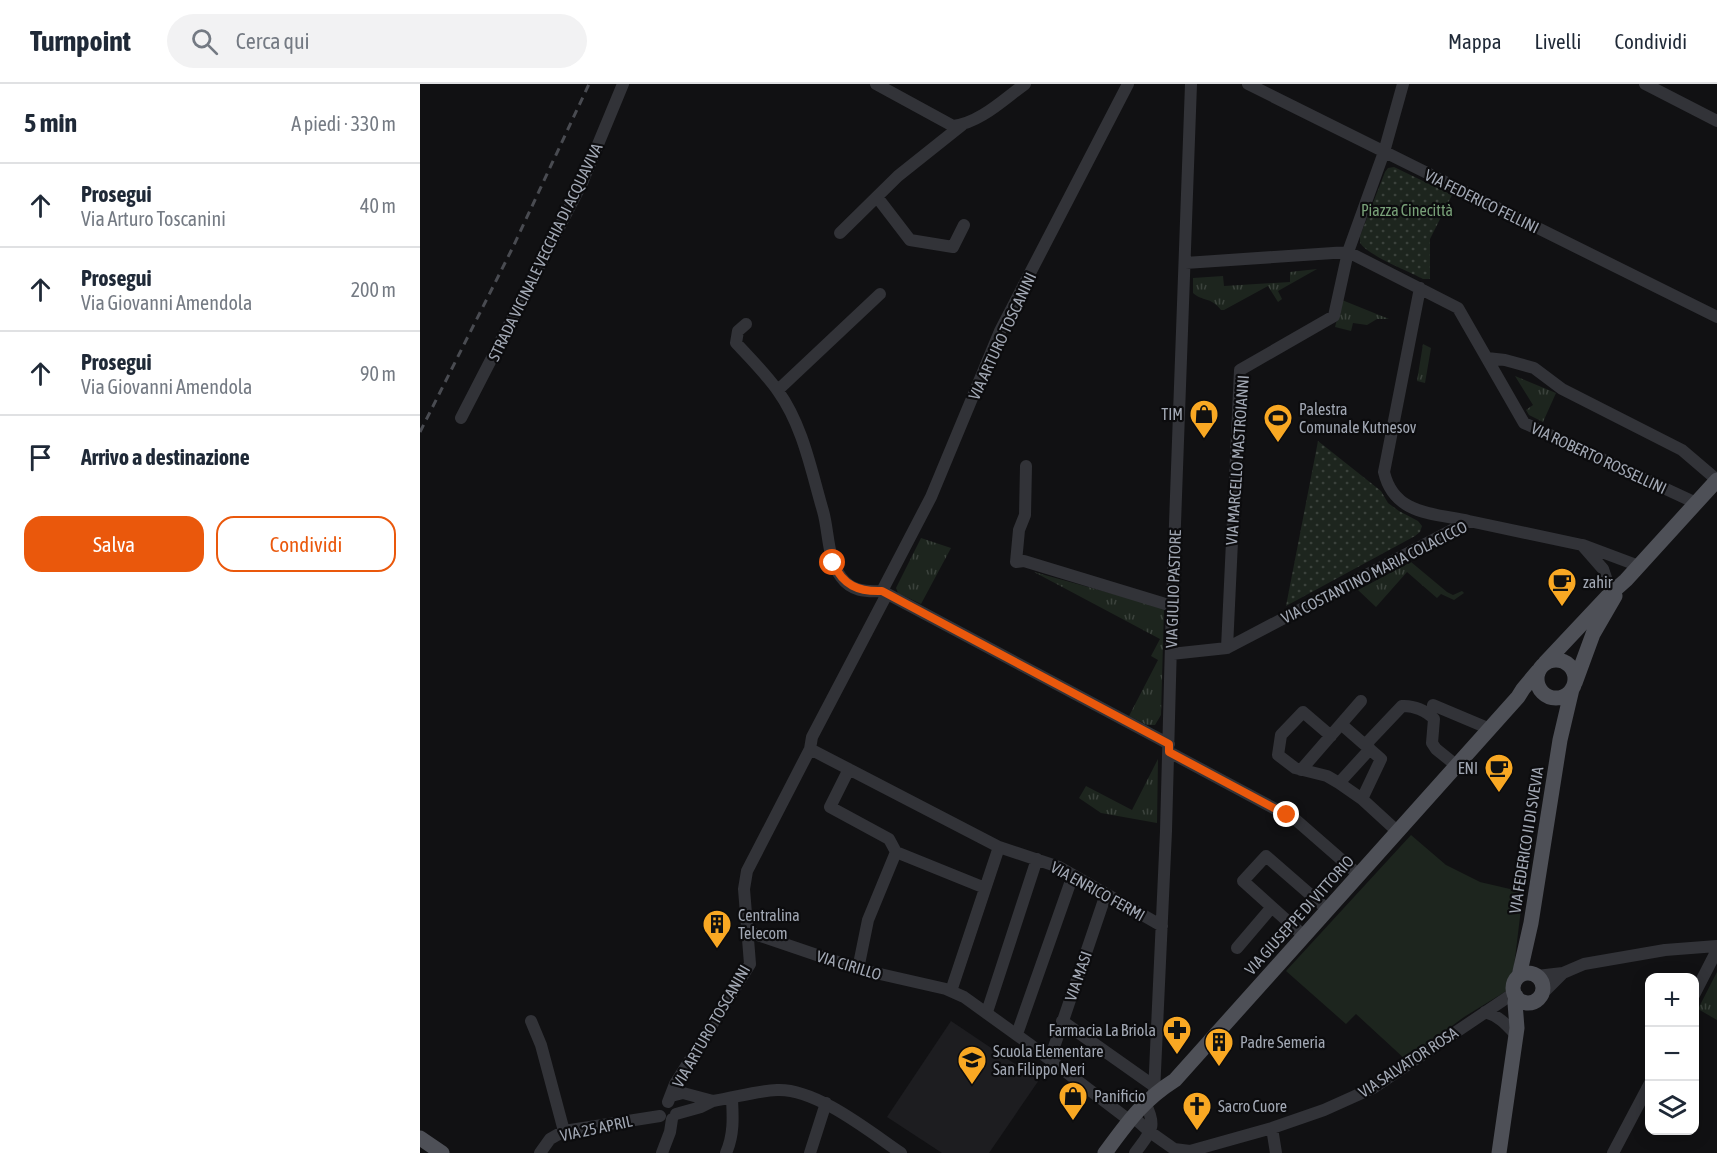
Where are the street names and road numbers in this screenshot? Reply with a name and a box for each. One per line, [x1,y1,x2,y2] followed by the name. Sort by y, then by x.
[484,140,606,364] street label: STRADA VICINALE VECCHIA DI ACQUAVIVA
[1422,166,1542,236] street label: VIA FEDERICO FELLINI
[965,269,1039,403] street label: VIA ARTURO TOSCANINI
[1222,374,1252,546] street label: VIA MARCELLO MASTROIANNI
[1528,419,1670,497] street label: VIA ROBERTO ROSSELLINI
[1278,517,1470,627] street label: VIA COSTANTINO MARIA COLACICCO
[1162,529,1184,648] street label: VIA GIULIO PASTORE
[1506,765,1547,915] street label: VIA FEDERICO II DI SVEVIA
[1241,852,1357,978] street label: VIA GIUSEPPE DI VITTORIO
[1048,858,1148,924] street label: VIA ENRICO FERMI
[814,947,884,983] street label: VIA CIRILLO
[1061,949,1095,1003] street label: VIA MASI
[669,962,753,1090] street label: VIA ARTURO TOSCANINI
[1355,1023,1461,1101] street label: VIA SALVATOR ROSA
[558,1111,634,1144] street label: VIA 25 APRIL

